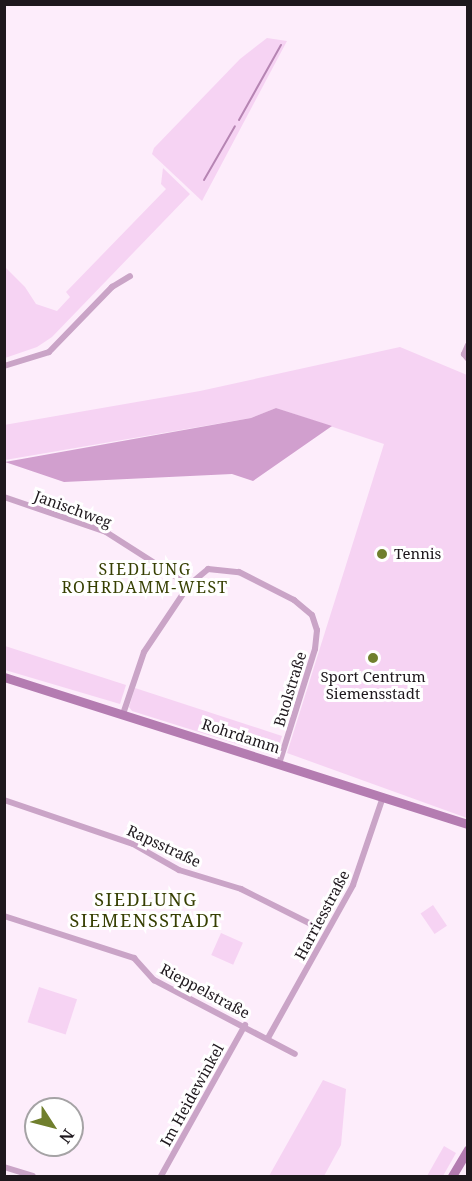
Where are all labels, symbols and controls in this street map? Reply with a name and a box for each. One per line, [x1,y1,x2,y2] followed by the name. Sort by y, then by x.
[32,487,114,531] street label: Janischweg
[394,545,441,563] place label: Tennis
[375,547,389,561] marker: Tennis
[61,559,229,597] district label: SIEDLUNG ROHRDAMM-WEST
[270,649,310,729] street label: Buolstraße
[366,651,380,665] marker: Sport Centrum Siemensstadt
[320,667,426,702] place label: Sport Centrum Siemensstadt
[200,715,282,757] street label: Rohrdamm
[124,821,204,871] street label: Rapsstraße
[291,867,353,963] street label: Harriesstraße
[69,889,223,932] district label: SIEDLUNG SIEMENSSTADT
[157,960,253,1022] street label: Rieppelstraße
[156,1041,228,1149] street label: Im Heidewinkel
[24,1097,84,1157] north arrow
[54,1125,80,1148] text: N

